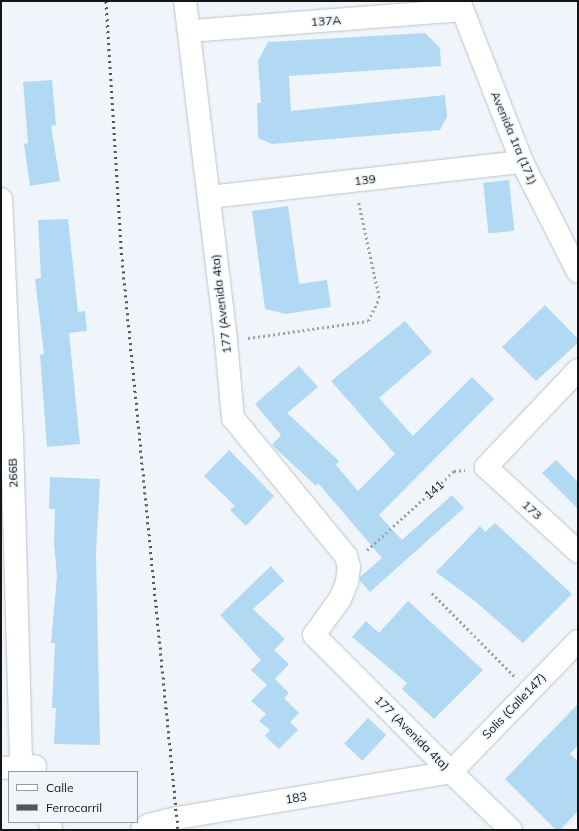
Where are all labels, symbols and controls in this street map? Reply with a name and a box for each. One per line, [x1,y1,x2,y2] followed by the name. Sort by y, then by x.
[310,13,342,29] street label: 137A
[488,89,540,187] street label: Avenida 1ra (171)
[353,172,377,188] street label: 139
[208,254,234,354] street label: 177 (Avenida 4ta)
[5,458,21,488] street label: 266B
[421,477,447,503] street label: 141
[519,497,545,523] street label: 173
[479,670,549,742] street label: Solis (Calle147)
[372,693,452,773] street label: 177 (Avenida 4ta)
[8,771,138,823] legend
[46,780,73,795] text: Calle
[284,789,308,807] street label: 183
[46,800,102,815] text: Ferrocarril

